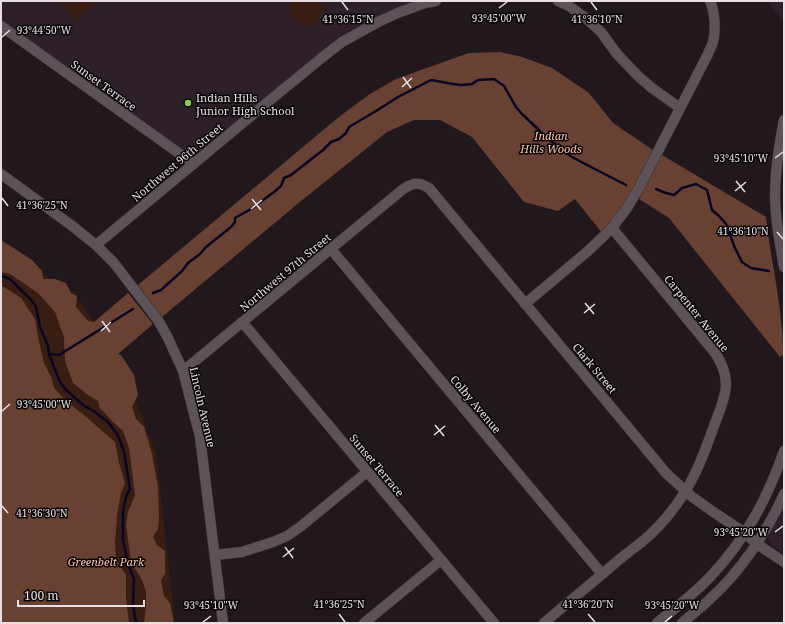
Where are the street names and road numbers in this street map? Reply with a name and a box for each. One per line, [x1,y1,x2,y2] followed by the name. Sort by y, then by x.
[68,56,140,114] street label: Sunset Terrace
[128,119,226,205] street label: Northwest 96th Street
[236,229,334,315] street label: Northwest 97th Street
[661,271,733,355] street label: Carpenter Avenue
[569,340,621,396] street label: Clark Street
[186,365,220,449] street label: Lincoln Avenue
[447,372,505,436] street label: Colby Avenue
[346,431,408,500] street label: Sunset Terrace

